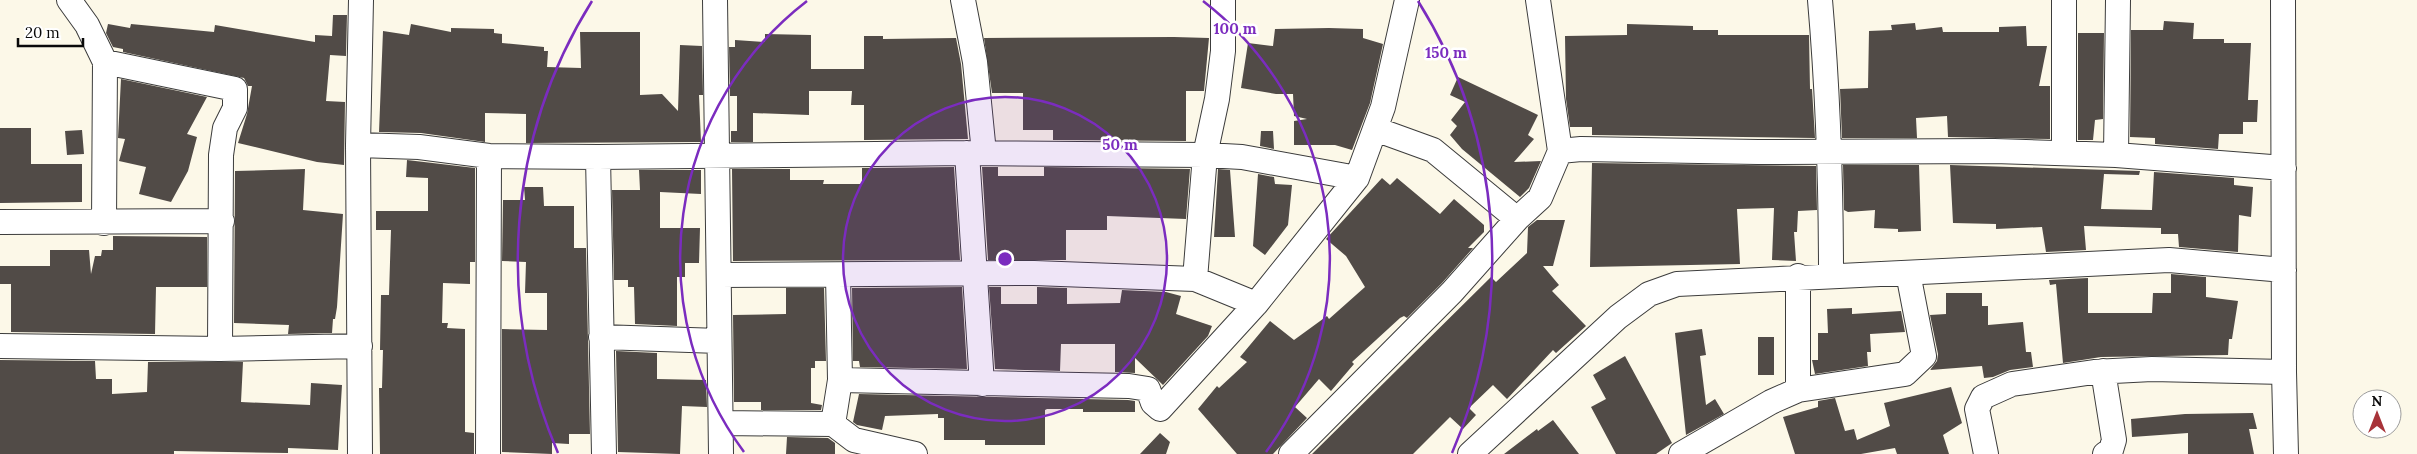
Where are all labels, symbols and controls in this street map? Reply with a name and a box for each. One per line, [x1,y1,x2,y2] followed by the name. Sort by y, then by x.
[18,15,82,47] scale bar
[1214,19,1257,38] text: 100 m
[25,23,60,42] text: 20 m
[1425,43,1467,62] text: 150 m
[1102,135,1138,154] text: 50 m
[996,250,1014,268] centre of rings
[2352,389,2402,439] north arrow
[2372,392,2383,410] text: N

